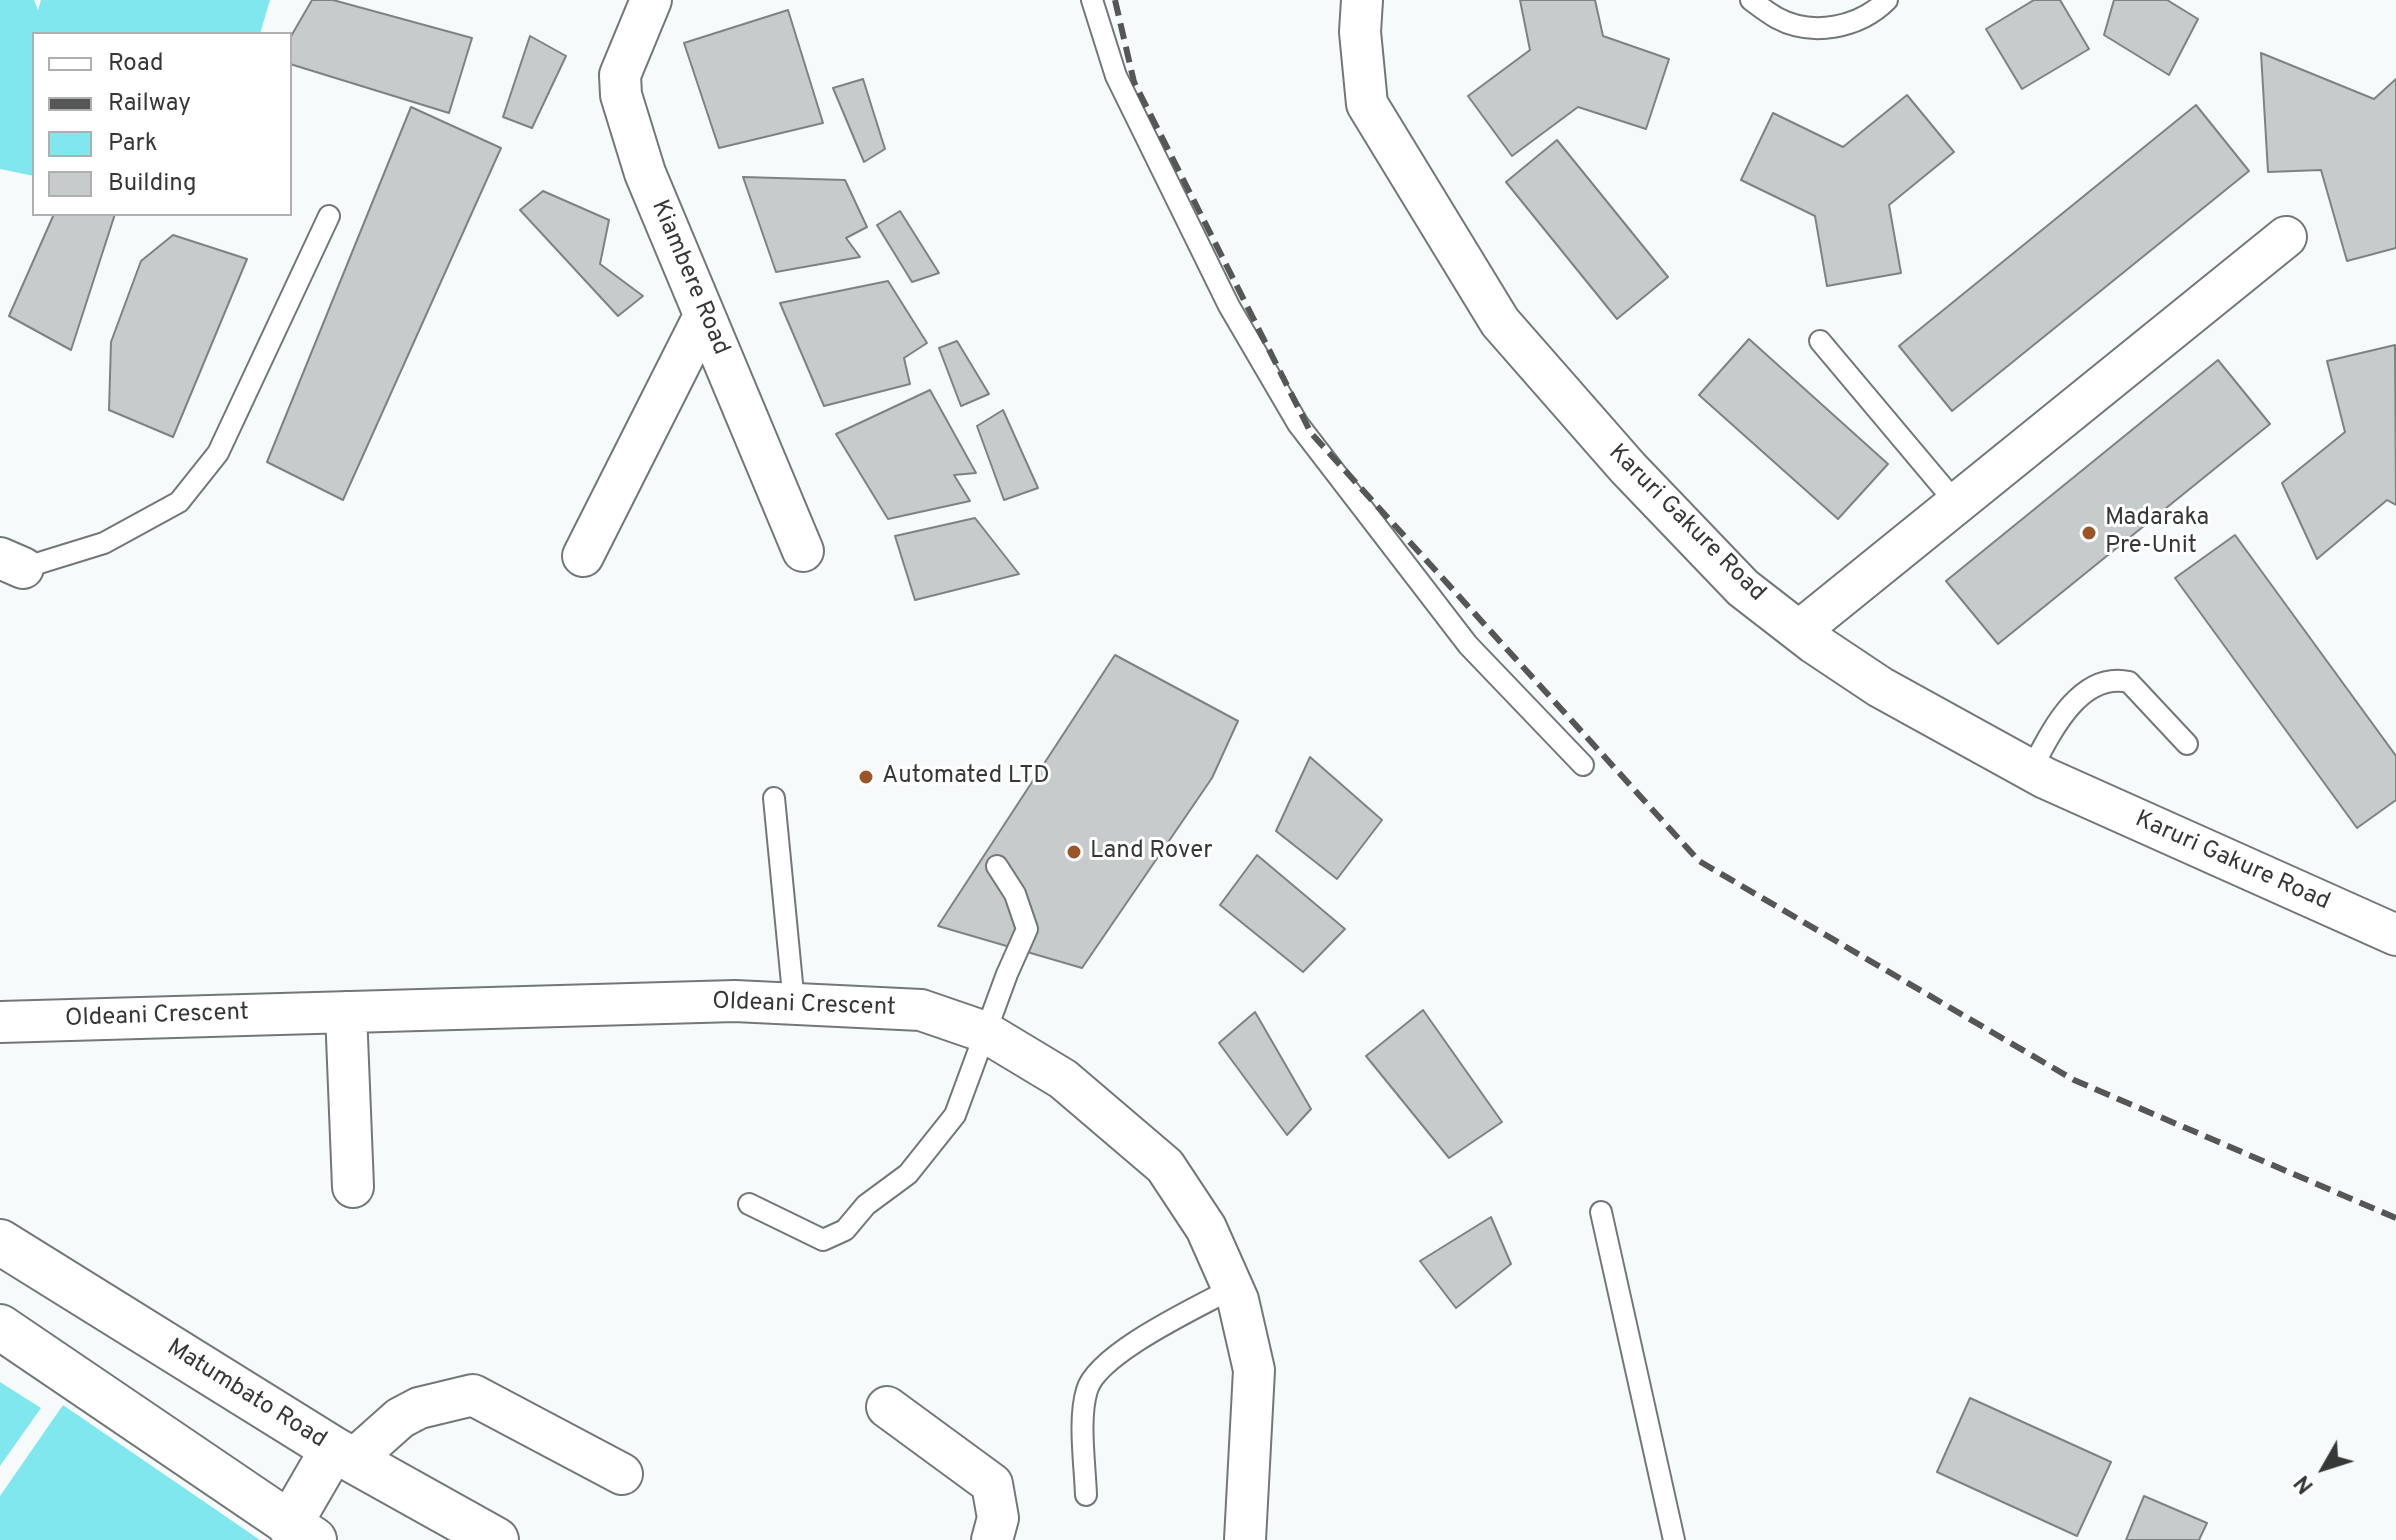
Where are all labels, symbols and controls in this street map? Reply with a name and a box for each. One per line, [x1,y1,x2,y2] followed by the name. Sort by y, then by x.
[32,32,292,216] legend
[108,49,164,79] text: Road
[108,89,191,119] text: Railway
[108,129,158,159] text: Park
[108,169,197,199] text: Building
[643,196,735,360] street label: Kiambere Road
[1602,440,1770,608] street label: Karuri Gakure Road
[2105,505,2209,561] place label: Madaraka Pre-Unit
[2080,524,2098,542] marker: Madaraka Pre-Unit
[882,763,1050,791] place label: Automated LTD
[857,768,875,786] marker: Automated LTD
[2130,806,2334,918] street label: Karuri Gakure Road
[1090,838,1213,866] place label: Land Rover
[1065,843,1083,861] marker: Land Rover
[712,988,896,1024] street label: Oldeani Crescent
[65,999,249,1035] street label: Oldeani Crescent
[161,1334,331,1456] street label: Matumbato Road
[2284,1428,2364,1508] north arrow
[2290,1469,2320,1498] text: N

